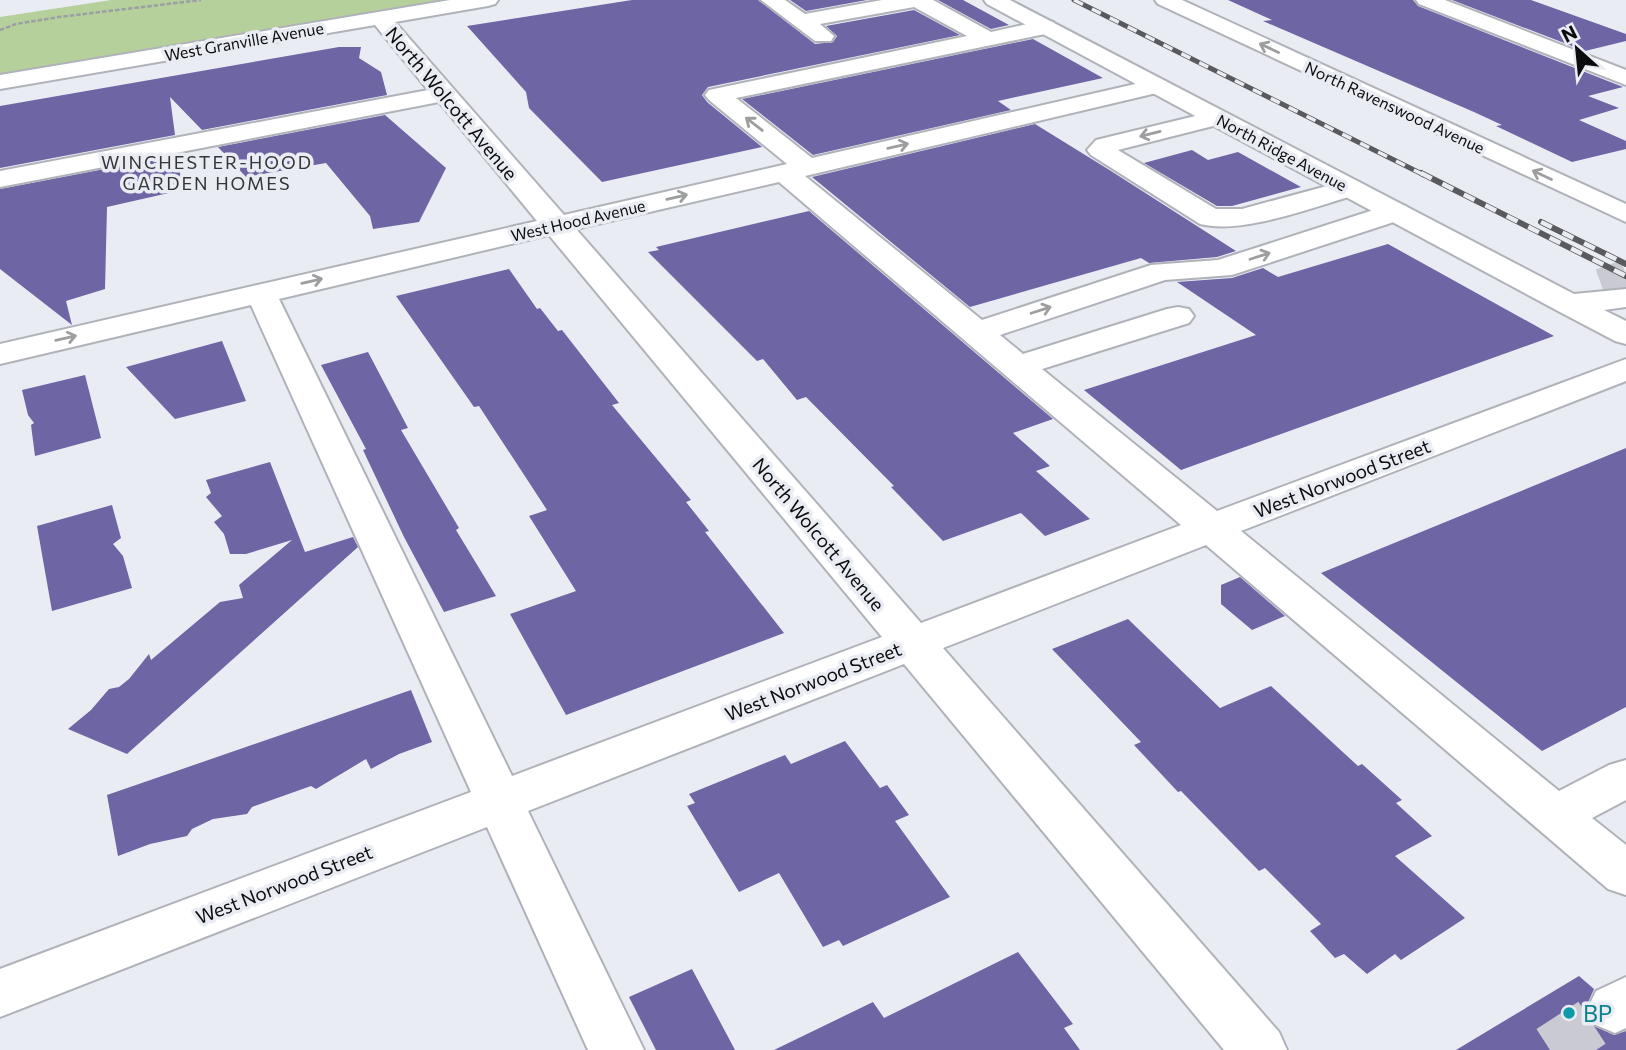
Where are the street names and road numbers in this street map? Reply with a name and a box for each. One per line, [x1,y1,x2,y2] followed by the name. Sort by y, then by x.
[163,18,325,64] street label: West Granville Avenue
[381,22,523,184] street label: North Wolcott Avenue
[1302,57,1488,157] street label: North Ravenswood Avenue
[1214,110,1350,194] street label: North Ridge Avenue
[509,195,647,245] street label: West Hood Avenue
[1250,434,1434,522] street label: West Norwood Street
[748,453,890,615] street label: North Wolcott Avenue
[721,637,905,725] street label: West Norwood Street
[192,840,376,928] street label: West Norwood Street

